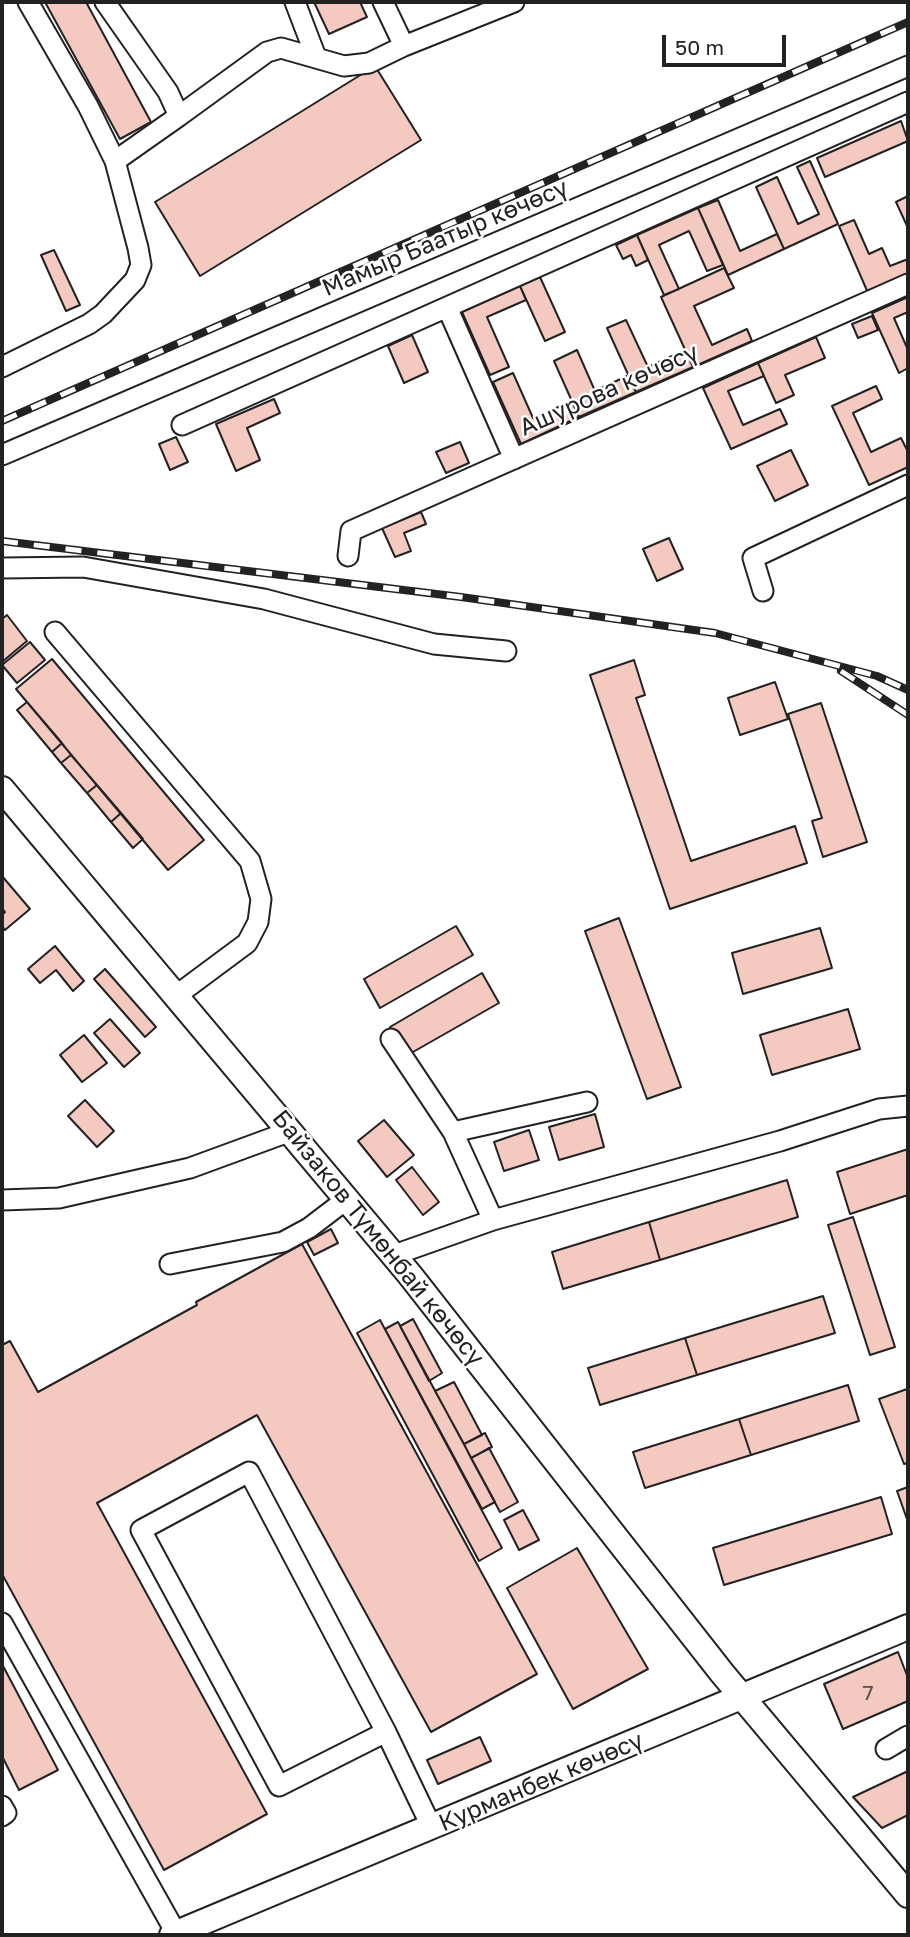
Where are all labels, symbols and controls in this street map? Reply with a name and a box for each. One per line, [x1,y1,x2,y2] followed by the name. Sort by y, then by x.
[665,21,789,65] scale bar
[675,34,724,60] text: 50 m
[318,173,572,303] street label: Мамыр Баатыр көчөсү
[515,338,703,442] street label: Ашурова көчөсү
[266,1104,490,1372] street label: Байзаков Түмөнбай көчөсү
[862,1680,874,1706] house number: 7
[435,1726,647,1838] street label: Курманбек көчөсү

